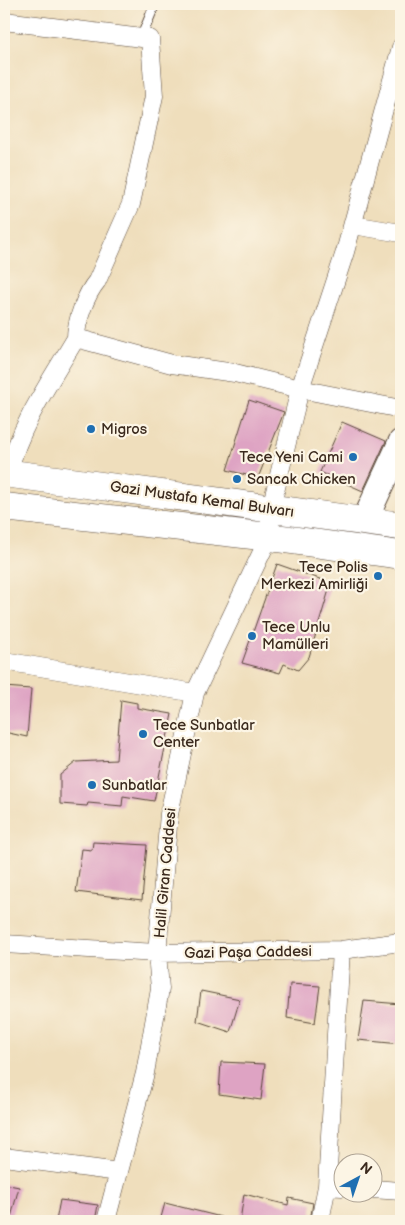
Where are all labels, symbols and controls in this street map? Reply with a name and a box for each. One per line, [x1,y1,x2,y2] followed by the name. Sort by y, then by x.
[101,420,148,439] place label: Migros
[85,423,97,435] marker: Migros
[239,448,343,467] place label: Tece Yeni Cami
[347,451,359,463] marker: Tece Yeni Cami
[247,470,356,489] place label: Sancak Chicken
[231,473,243,485] marker: Sancak Chicken
[109,477,295,522] street label: Gazi Mustafa Kemal Bulvarı
[261,558,369,594] place label: Tece Polis Merkezi Amirliği
[372,570,384,582] marker: Tece Polis Merkezi Amirliği
[262,618,330,654] place label: Tece Unlu Mamülleri
[246,630,258,642] marker: Tece Unlu Mamülleri
[153,716,255,752] place label: Tece Sunbatlar Center
[137,728,149,740] marker: Tece Sunbatlar Center
[102,776,167,795] place label: Sunbatlar
[86,779,98,791] marker: Sunbatlar
[150,807,181,939] street label: Halil Giran Caddesi
[184,942,312,963] street label: Gazi Paşa Caddesi
[332,1152,382,1202] north arrow
[357,1159,376,1178] text: N

